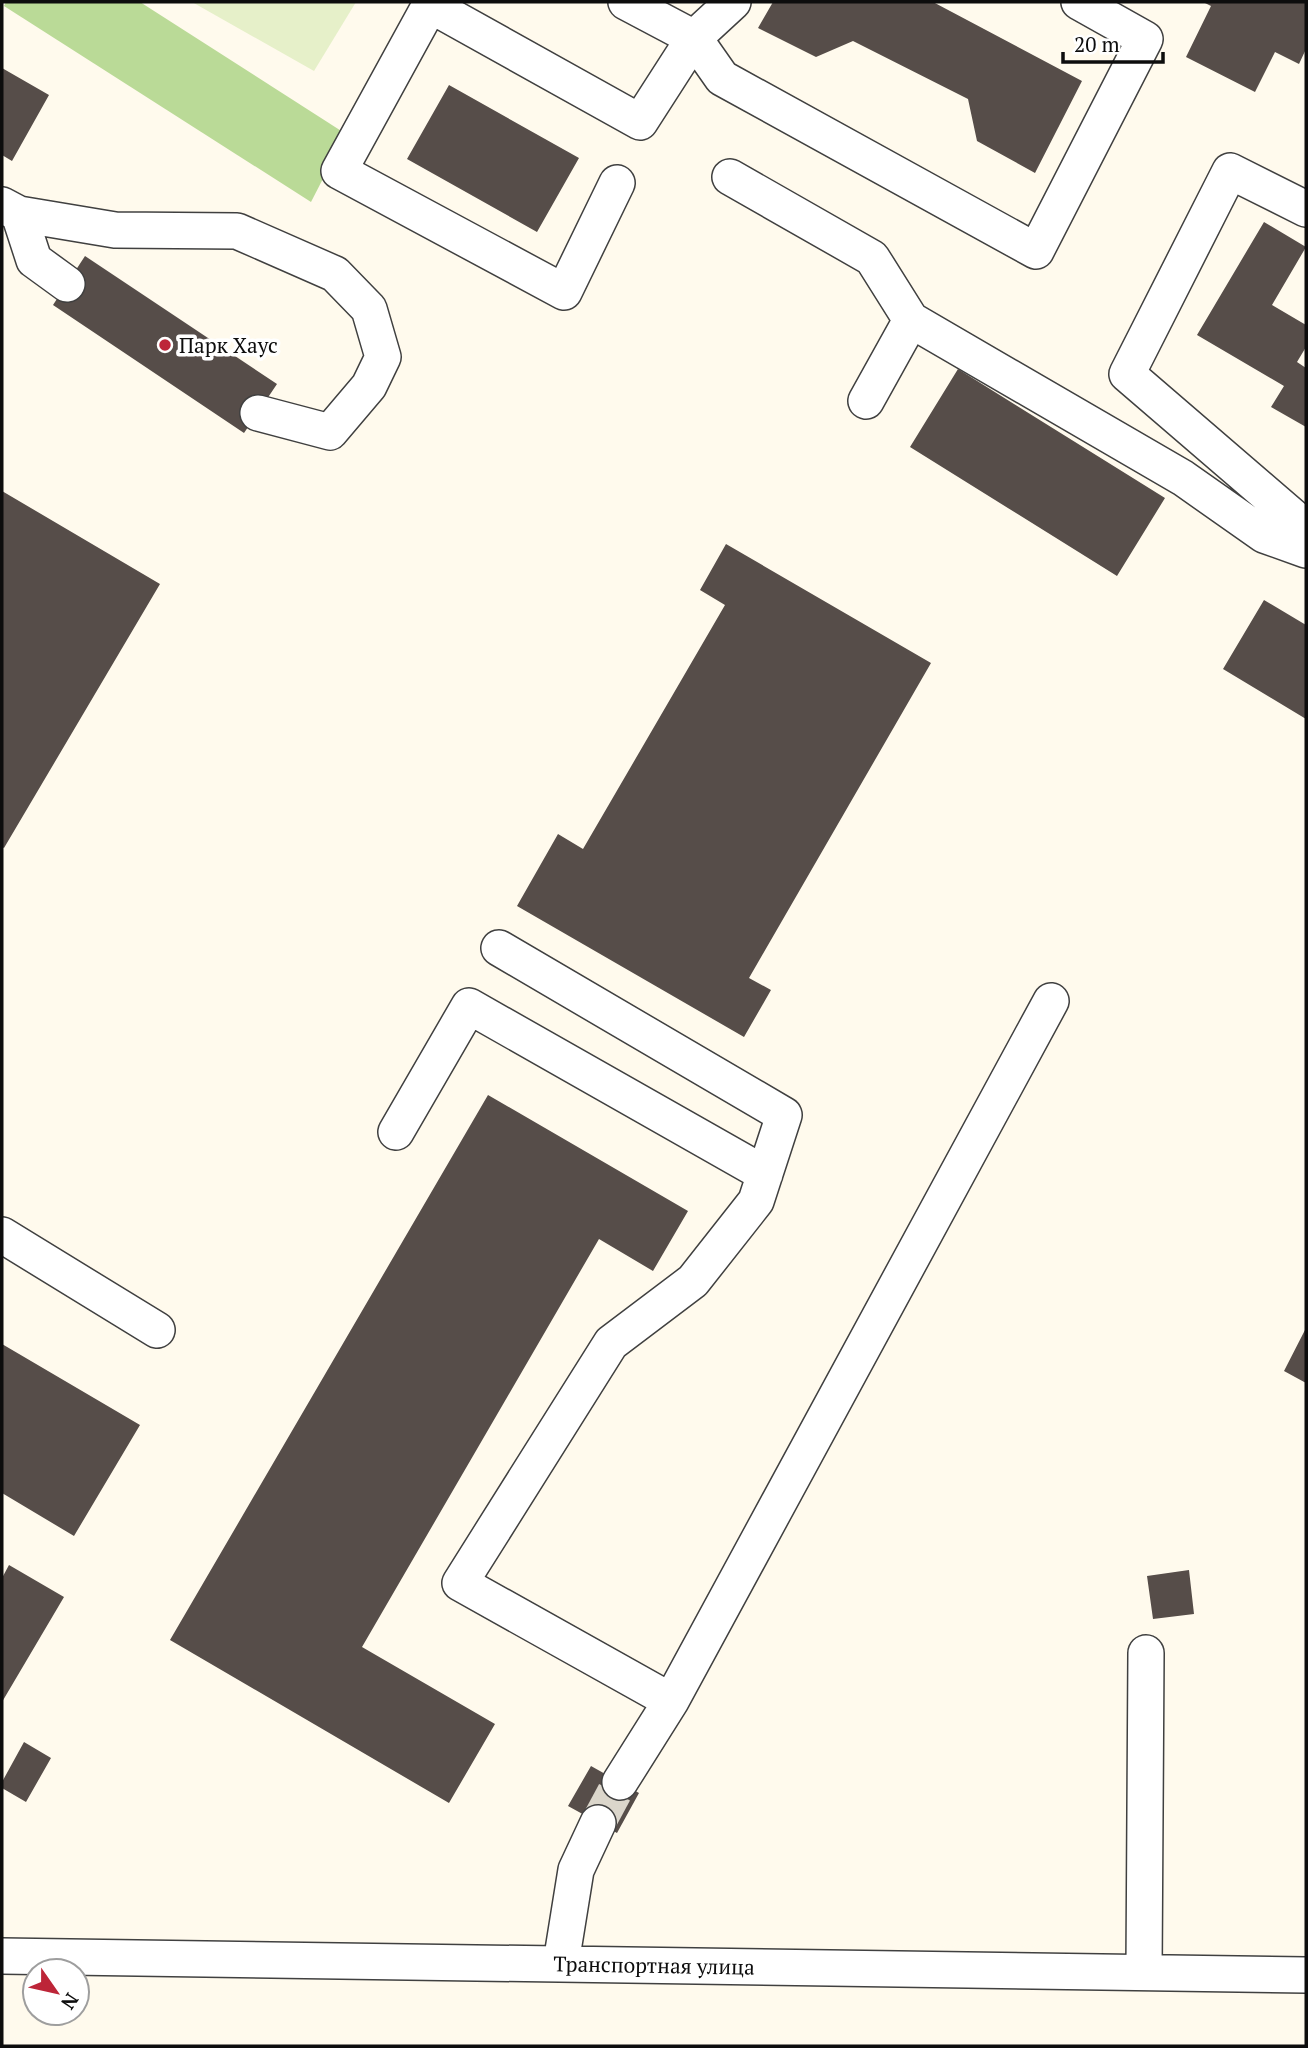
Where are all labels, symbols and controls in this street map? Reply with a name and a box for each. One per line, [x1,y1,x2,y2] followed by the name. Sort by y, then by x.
[1063,21,1163,65] scale bar
[1074,30,1120,58] text: 20 m
[179,331,278,359] place label: Парк Хаус
[157,337,173,353] marker: Парк Хаус
[553,1949,755,1981] street label: Транспортная улица
[21,1957,91,2027] north arrow
[56,1989,85,2015] text: N

